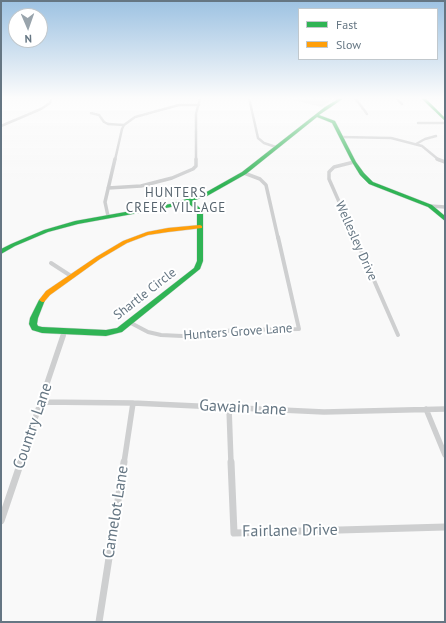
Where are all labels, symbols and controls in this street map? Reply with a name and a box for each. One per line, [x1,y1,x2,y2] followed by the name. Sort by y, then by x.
[8,8,48,48] north arrow
[298,8,438,60] legend
[336,17,357,32] text: Fast
[25,32,32,46] text: N
[336,37,361,52] text: Slow
[126,185,226,216] district label: HUNTERS CREEK VILLAGE
[332,199,380,283] street label: Wellesley Drive
[111,265,179,323] street label: Shartle Circle
[183,320,293,344] street label: Hunters Grove Lane
[9,380,57,472] street label: Country Lane
[199,396,287,420] street label: Gawain Lane
[99,464,133,560] street label: Camelot Lane
[242,521,338,541] street label: Fairlane Drive

